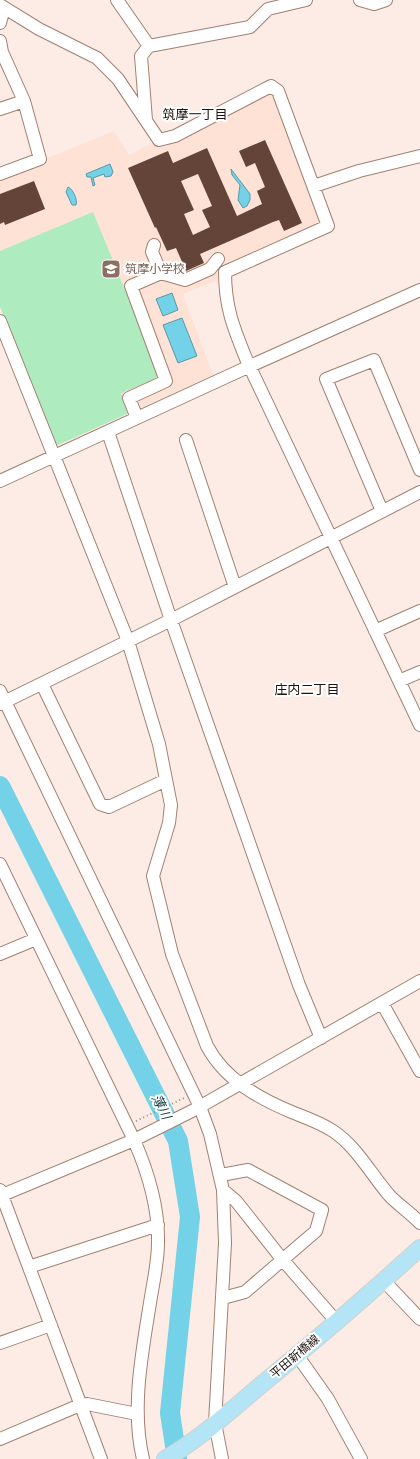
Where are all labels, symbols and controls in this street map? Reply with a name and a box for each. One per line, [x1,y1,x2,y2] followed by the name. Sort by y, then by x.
[162,106,228,124] district label: 筑摩一丁目
[100,258,122,280] school or university icon: 筑摩小学校
[125,261,185,278] place label: 筑摩小学校
[274,681,340,699] district label: 庄内二丁目
[147,1091,176,1124] water label: 薄川
[267,1331,323,1383] street label: 平田新橋線

